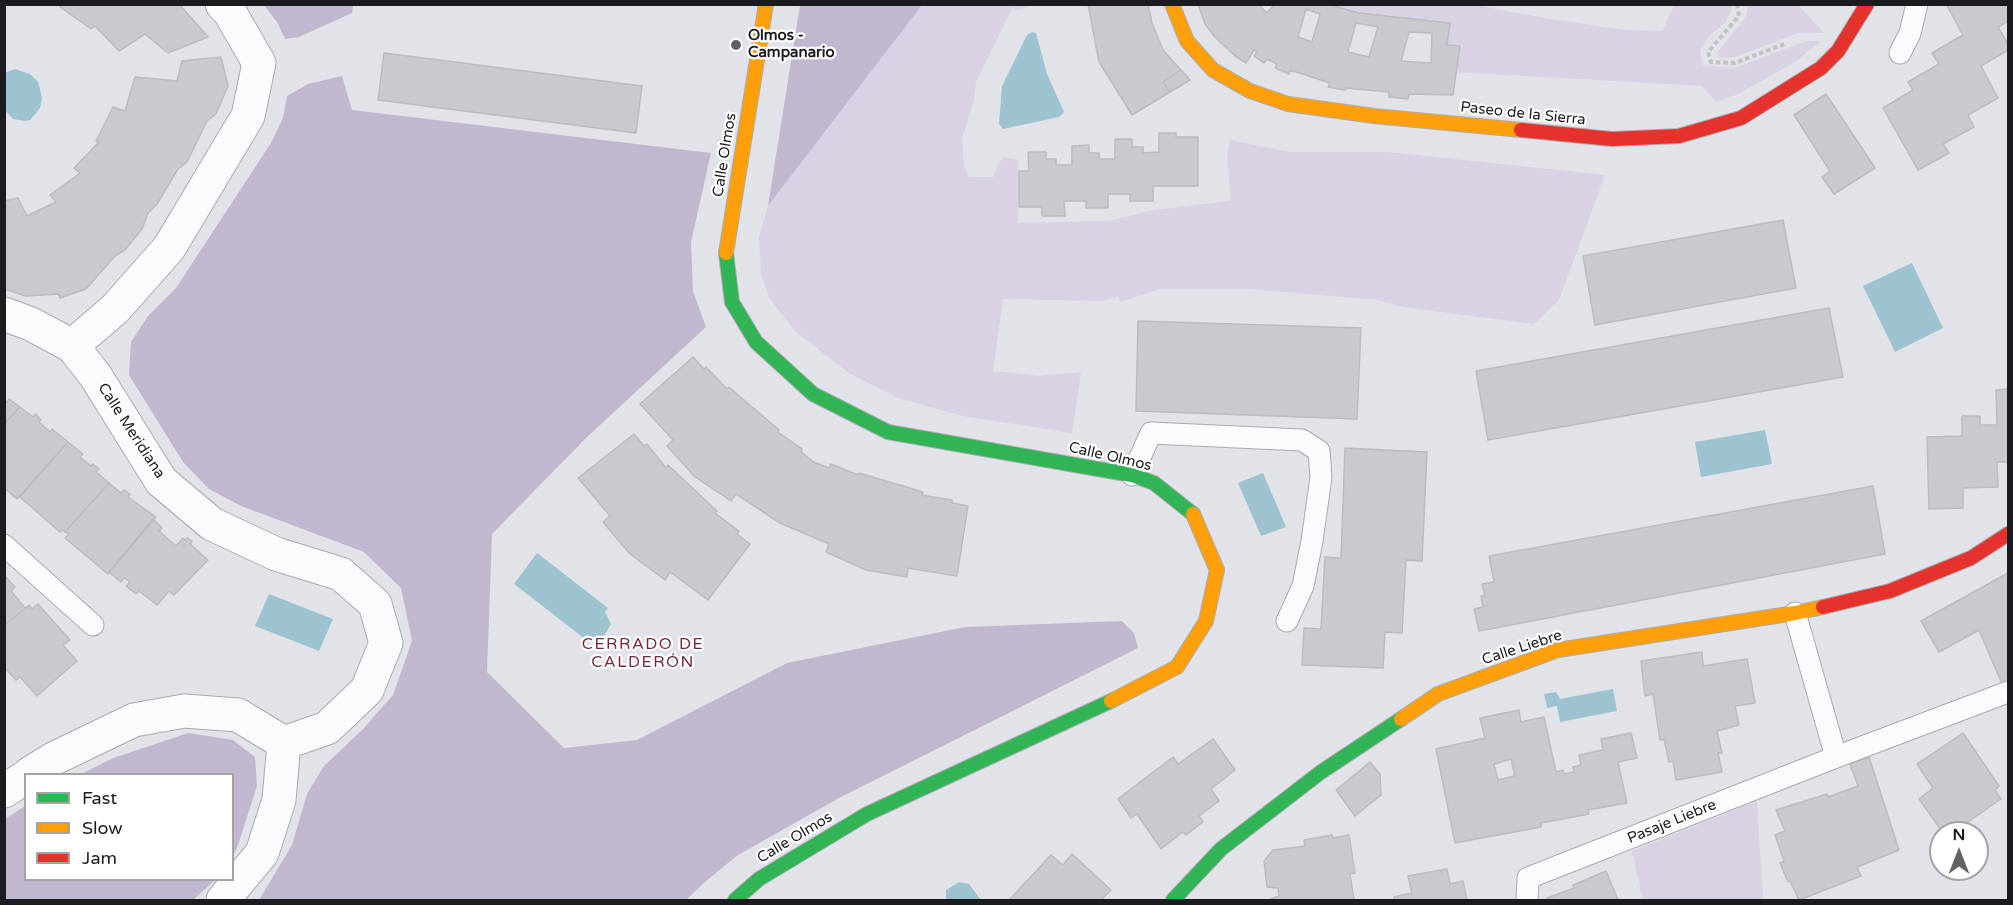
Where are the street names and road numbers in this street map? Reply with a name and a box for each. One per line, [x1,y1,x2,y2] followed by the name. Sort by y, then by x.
[1459,98,1587,130] street label: Paseo de la Sierra
[709,112,741,198] street label: Calle Olmos
[93,380,169,482] street label: Calle Meridiana
[1067,439,1153,475] street label: Calle Olmos
[1480,627,1564,669] street label: Calle Liebre
[1625,796,1719,848] street label: Pasaje Liebre
[754,809,836,867] street label: Calle Olmos

